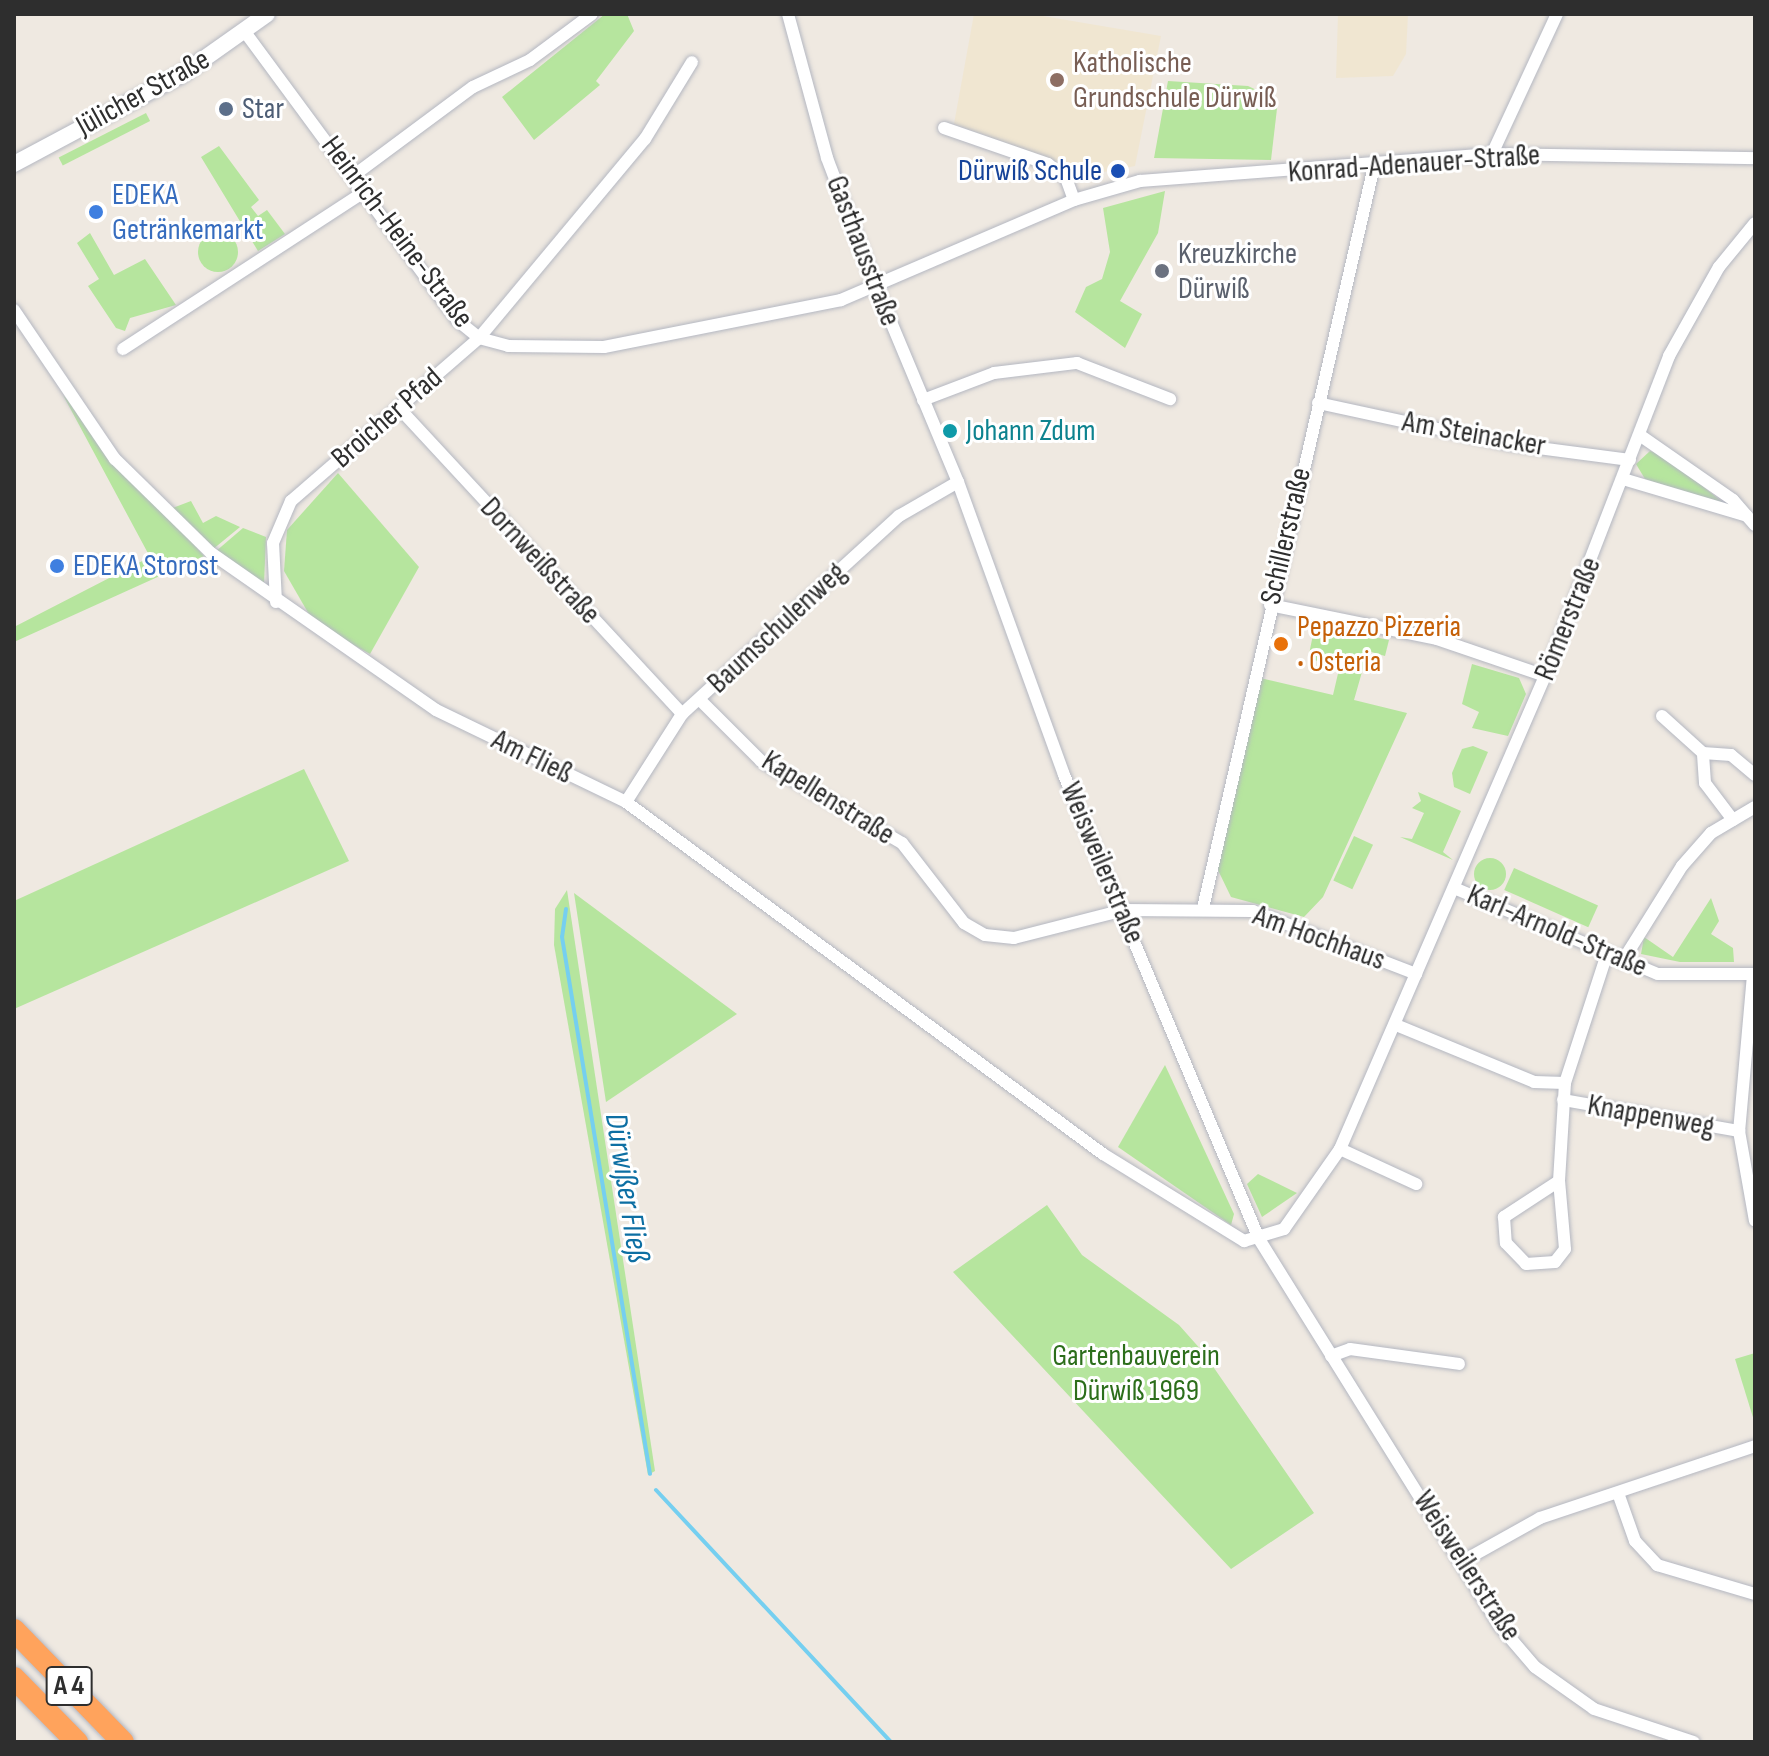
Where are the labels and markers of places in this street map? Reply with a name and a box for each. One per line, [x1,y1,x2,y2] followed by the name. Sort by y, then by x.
[1073,45,1276,116] place label: Katholische Grundschule Dürwiß
[1048,71,1066,89] marker: Katholische Grundschule Dürwiß
[242,91,284,127] place label: Star
[217,100,235,118] marker: Star
[958,153,1102,189] place label: Dürwiß Schule
[1109,162,1127,180] marker: Dürwiß Schule
[112,177,264,248] place label: EDEKA Getränkemarkt
[87,203,105,221] marker: EDEKA Getränkemarkt
[1178,236,1297,306] place label: Kreuzkirche Dürwiß
[1153,262,1171,280] marker: Kreuzkirche Dürwiß
[966,413,1096,449] place label: Johann Zdum
[941,422,959,440] marker: Johann Zdum
[73,548,218,584] place label: EDEKA Storost
[48,557,66,575] marker: EDEKA Storost
[1297,609,1461,680] place label: Pepazzo Pizzeria • Osteria
[1272,635,1290,653] marker: Pepazzo Pizzeria • Osteria

